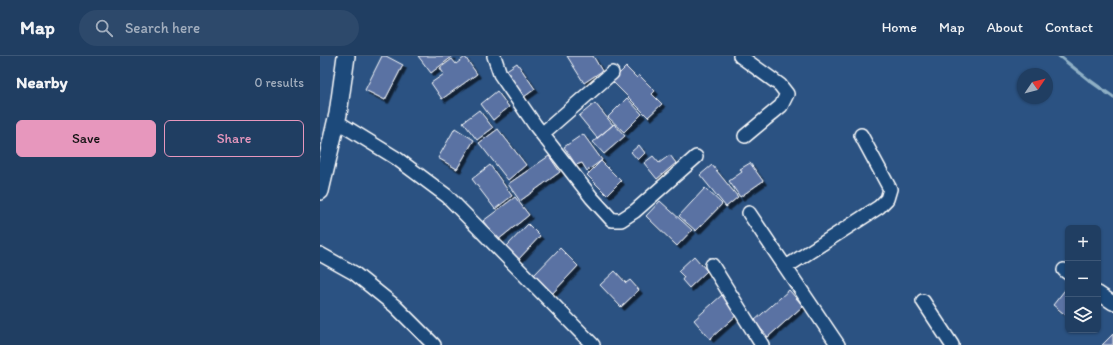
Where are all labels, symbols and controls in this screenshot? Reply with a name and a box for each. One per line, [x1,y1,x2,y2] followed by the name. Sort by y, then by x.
[79,10,359,46] search box
[20,16,55,39] text: Map
[93,17,115,39] icon: search
[125,19,200,37] text: Search here
[882,19,917,36] text: Home
[939,19,965,36] text: Map
[987,19,1023,36] text: About
[1045,19,1093,36] text: Contact
[1017,68,1053,104] north arrow
[16,72,68,92] text: Nearby
[254,75,304,90] text: 0 results
[16,120,156,157] button: Save
[164,120,304,157] button: Share
[1065,225,1101,333] map controls
[1065,225,1101,261] button: +
[1065,261,1101,297] button: −
[1065,297,1101,333] button: layers

